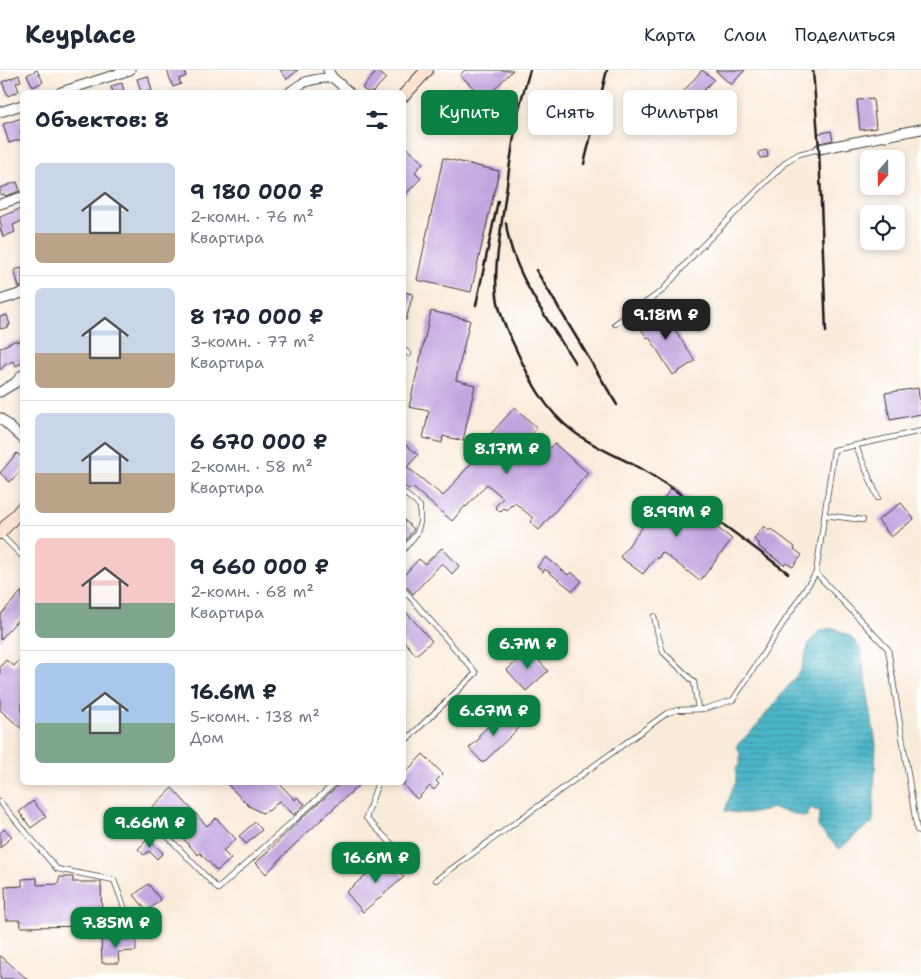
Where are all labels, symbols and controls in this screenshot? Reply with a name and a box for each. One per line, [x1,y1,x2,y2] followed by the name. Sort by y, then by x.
[25,19,136,51] text: Keyplace
[644,23,695,47] text: Карта
[723,23,767,47] text: Слои
[795,23,896,47] text: Поделиться
[421,90,518,135] chip: Купить
[528,90,613,135] chip: Снять
[623,90,737,135] chip: Фильтры
[35,106,169,134] text: Объектов: 8
[363,106,391,134] icon: filters
[860,150,905,195] north arrow
[860,150,905,250] map controls
[190,178,324,206] text: 9 180 000 ₽
[75,183,135,243] icon: home
[860,205,905,250] button: locate
[190,206,314,227] text: 2-комн. · 76 m²
[190,227,264,248] text: Квартира
[620,298,712,341] pin: 9.18M ₽
[190,303,324,331] text: 8 170 000 ₽
[633,304,699,325] text: 9.18M ₽
[75,308,135,368] icon: home
[190,331,315,352] text: 3-комн. · 77 m²
[190,352,264,373] text: Квартира
[190,428,328,456] text: 6 670 000 ₽
[461,432,553,475] pin: 8.17M ₽
[75,433,135,493] icon: home
[474,438,540,459] text: 8.17M ₽
[190,456,313,477] text: 2-комн. · 58 m²
[190,477,264,498] text: Квартира
[631,496,723,538] pin: 8.99M ₽
[643,501,711,522] text: 8.99M ₽
[190,553,329,581] text: 9 660 000 ₽
[75,558,135,618] icon: home
[190,581,314,602] text: 2-комн. · 68 m²
[190,602,264,623] text: Квартира
[487,628,569,670] pin: 6.7M ₽
[499,633,557,654] text: 6.7M ₽
[190,678,277,706] text: 16.6M ₽
[75,683,135,743] icon: home
[448,694,540,737] pin: 6.67M ₽
[459,700,529,721] text: 6.67M ₽
[190,706,320,727] text: 5-комн. · 138 m²
[190,727,224,748] text: Дом
[104,806,196,849] pin: 9.66M ₽
[115,812,185,833] text: 9.66M ₽
[330,842,422,884] pin: 16.6M ₽
[343,847,409,868] text: 16.6M ₽
[70,906,162,949] pin: 7.85M ₽
[82,912,150,933] text: 7.85M ₽

